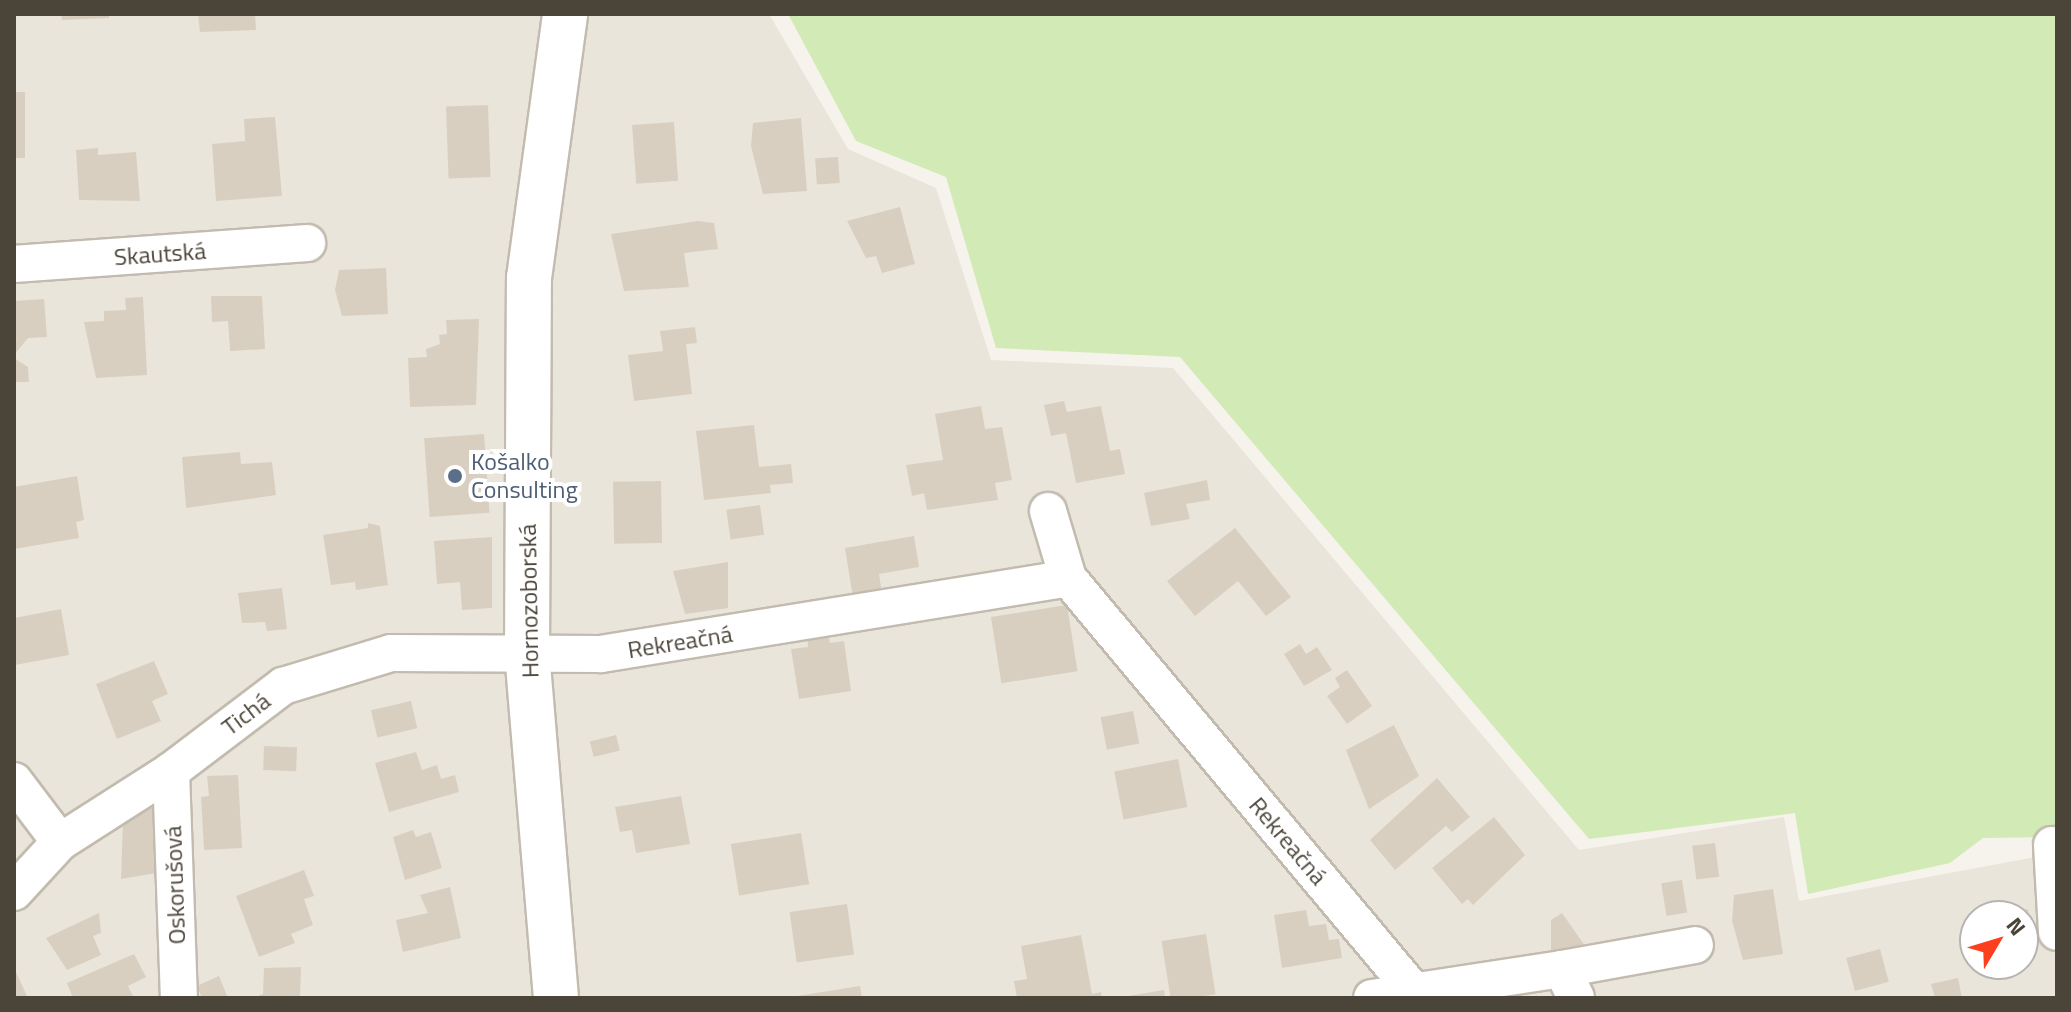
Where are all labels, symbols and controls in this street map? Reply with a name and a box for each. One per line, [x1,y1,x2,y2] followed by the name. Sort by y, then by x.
[113,236,207,272] street label: Skautská
[471,448,578,504] place label: Košalko Consulting
[446,467,464,485] marker: Košalko Consulting
[513,524,545,678] street label: Hornozoborská
[626,620,734,664] street label: Rekreačná
[216,686,276,742] street label: Tichá
[1243,791,1333,891] street label: Rekreačná
[159,825,191,945] street label: Oskorušová
[1959,900,2039,980] north arrow
[1998,910,2034,943] text: N

